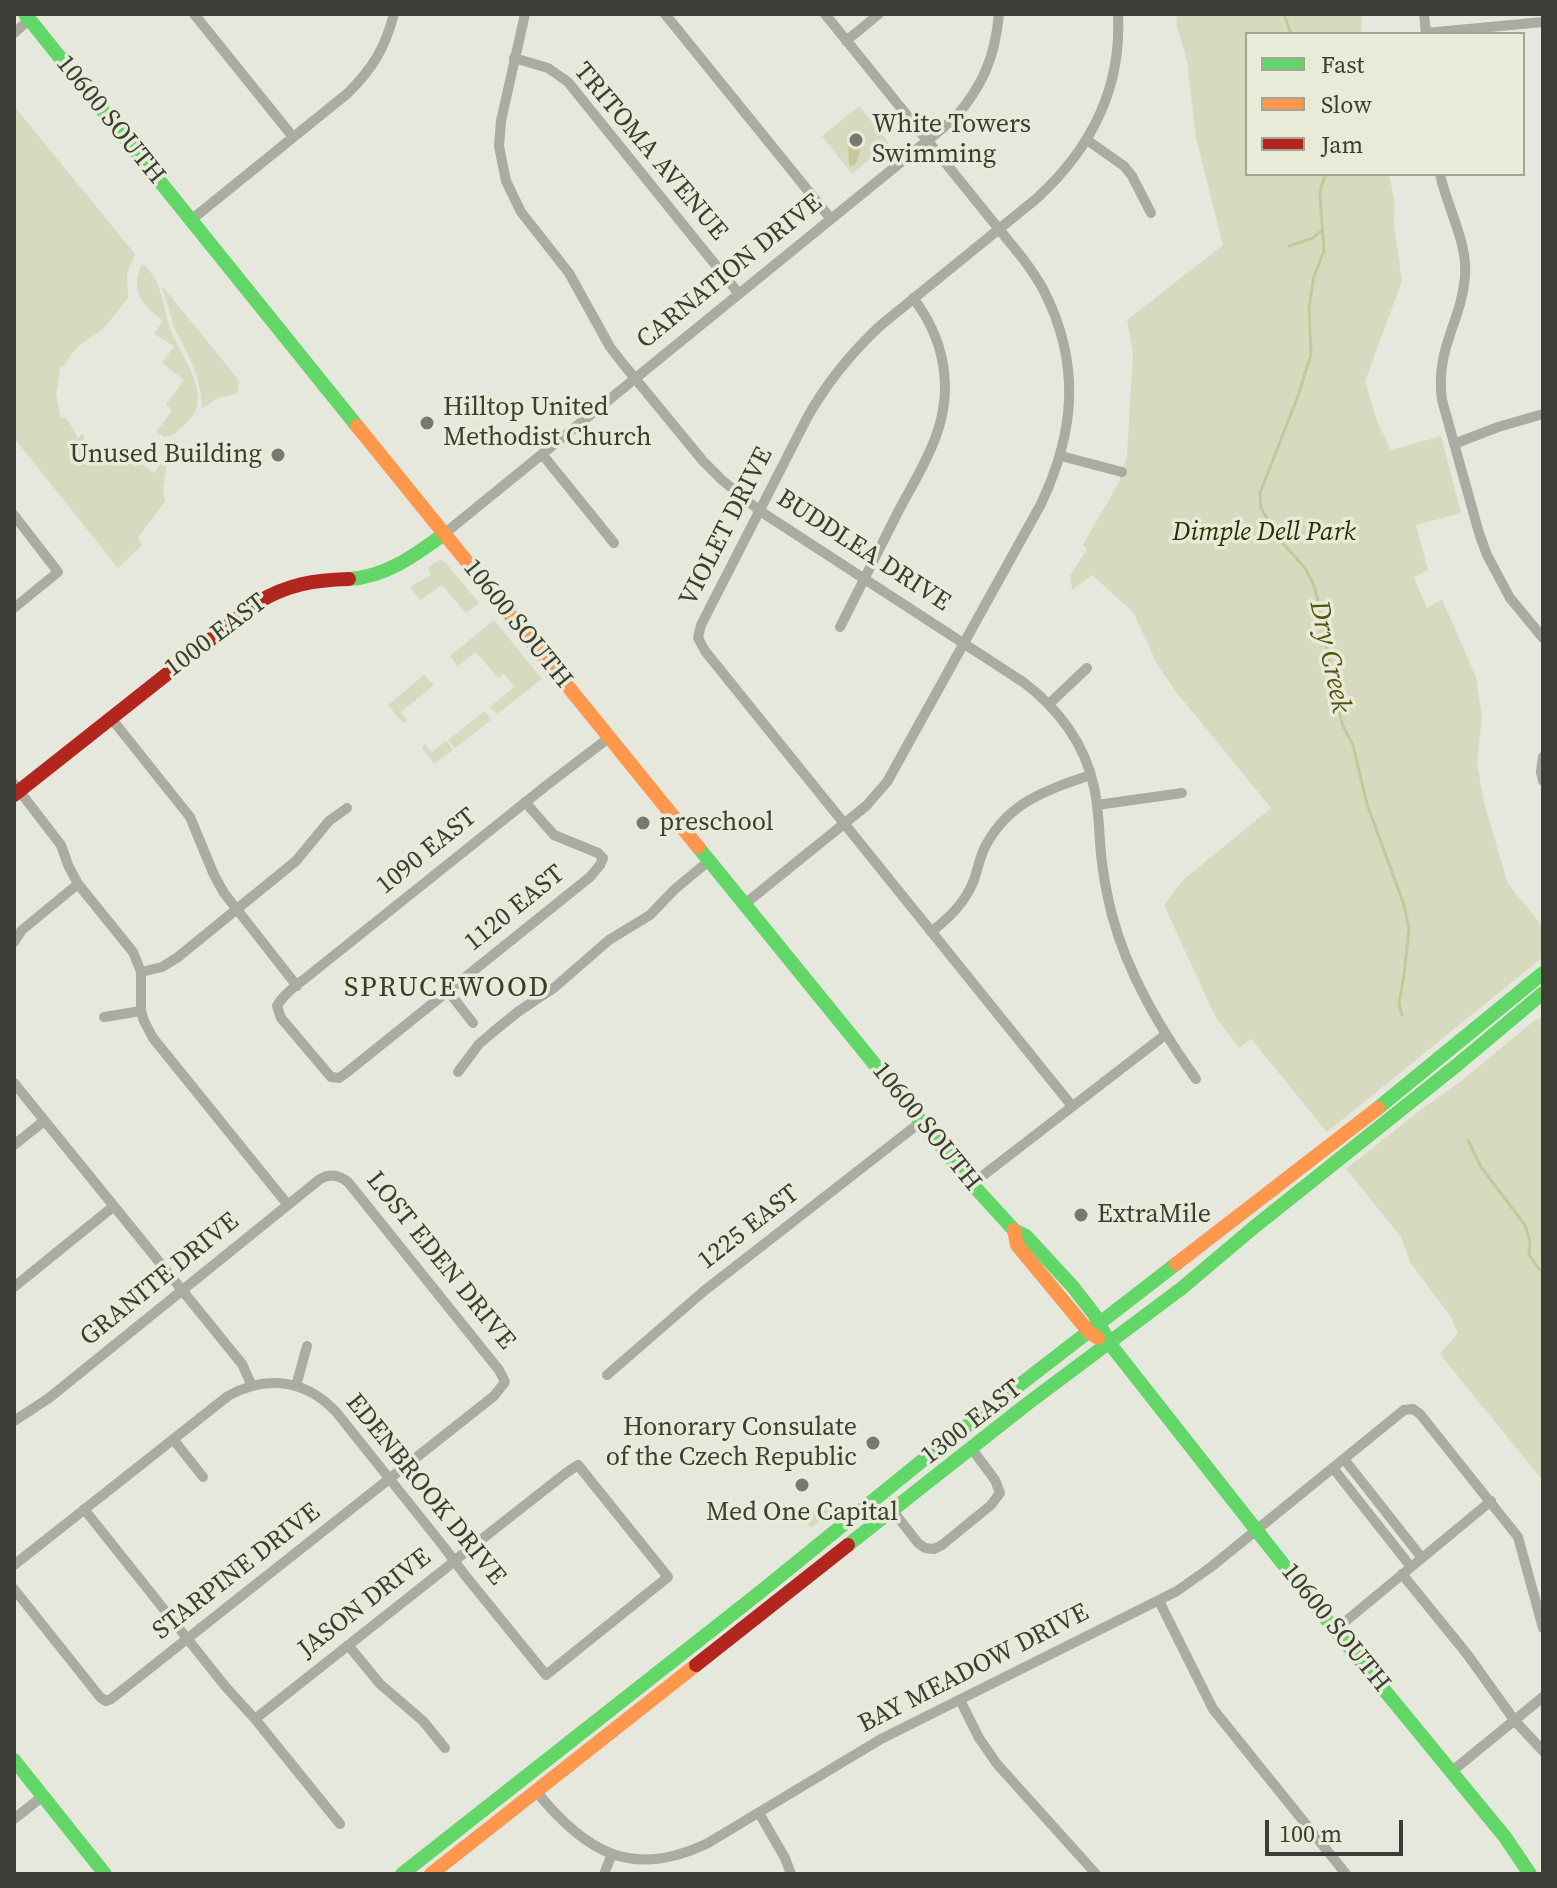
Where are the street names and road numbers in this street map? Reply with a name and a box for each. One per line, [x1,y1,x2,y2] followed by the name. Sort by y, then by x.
[48,49,172,191] street label: 10600 SOUTH
[566,57,734,247] street label: TRITOMA AVENUE
[631,188,829,356] street label: CARNATION DRIVE
[674,442,780,612] street label: VIOLET DRIVE
[770,483,956,619] street label: BUDDLEA DRIVE
[455,553,579,695] street label: 10600 SOUTH
[159,588,273,684] street label: 1000 EAST
[371,802,483,902] street label: 1090 EAST
[459,859,571,959] street label: 1120 EAST
[864,1056,988,1198] street label: 10600 SOUTH
[359,1166,521,1356] street label: LOST EDEN DRIVE
[692,1179,806,1277] street label: 1225 EAST
[74,1207,246,1353] street label: GRANITE DRIVE
[915,1374,1029,1472] street label: 1300 EAST
[338,1388,512,1592] street label: EDENBROOK DRIVE
[147,1497,327,1647] street label: STARPINE DRIVE
[292,1543,438,1665] street label: JASON DRIVE
[1273,1557,1397,1699] street label: 10600 SOUTH
[854,1597,1094,1741] street label: BAY MEADOW DRIVE

